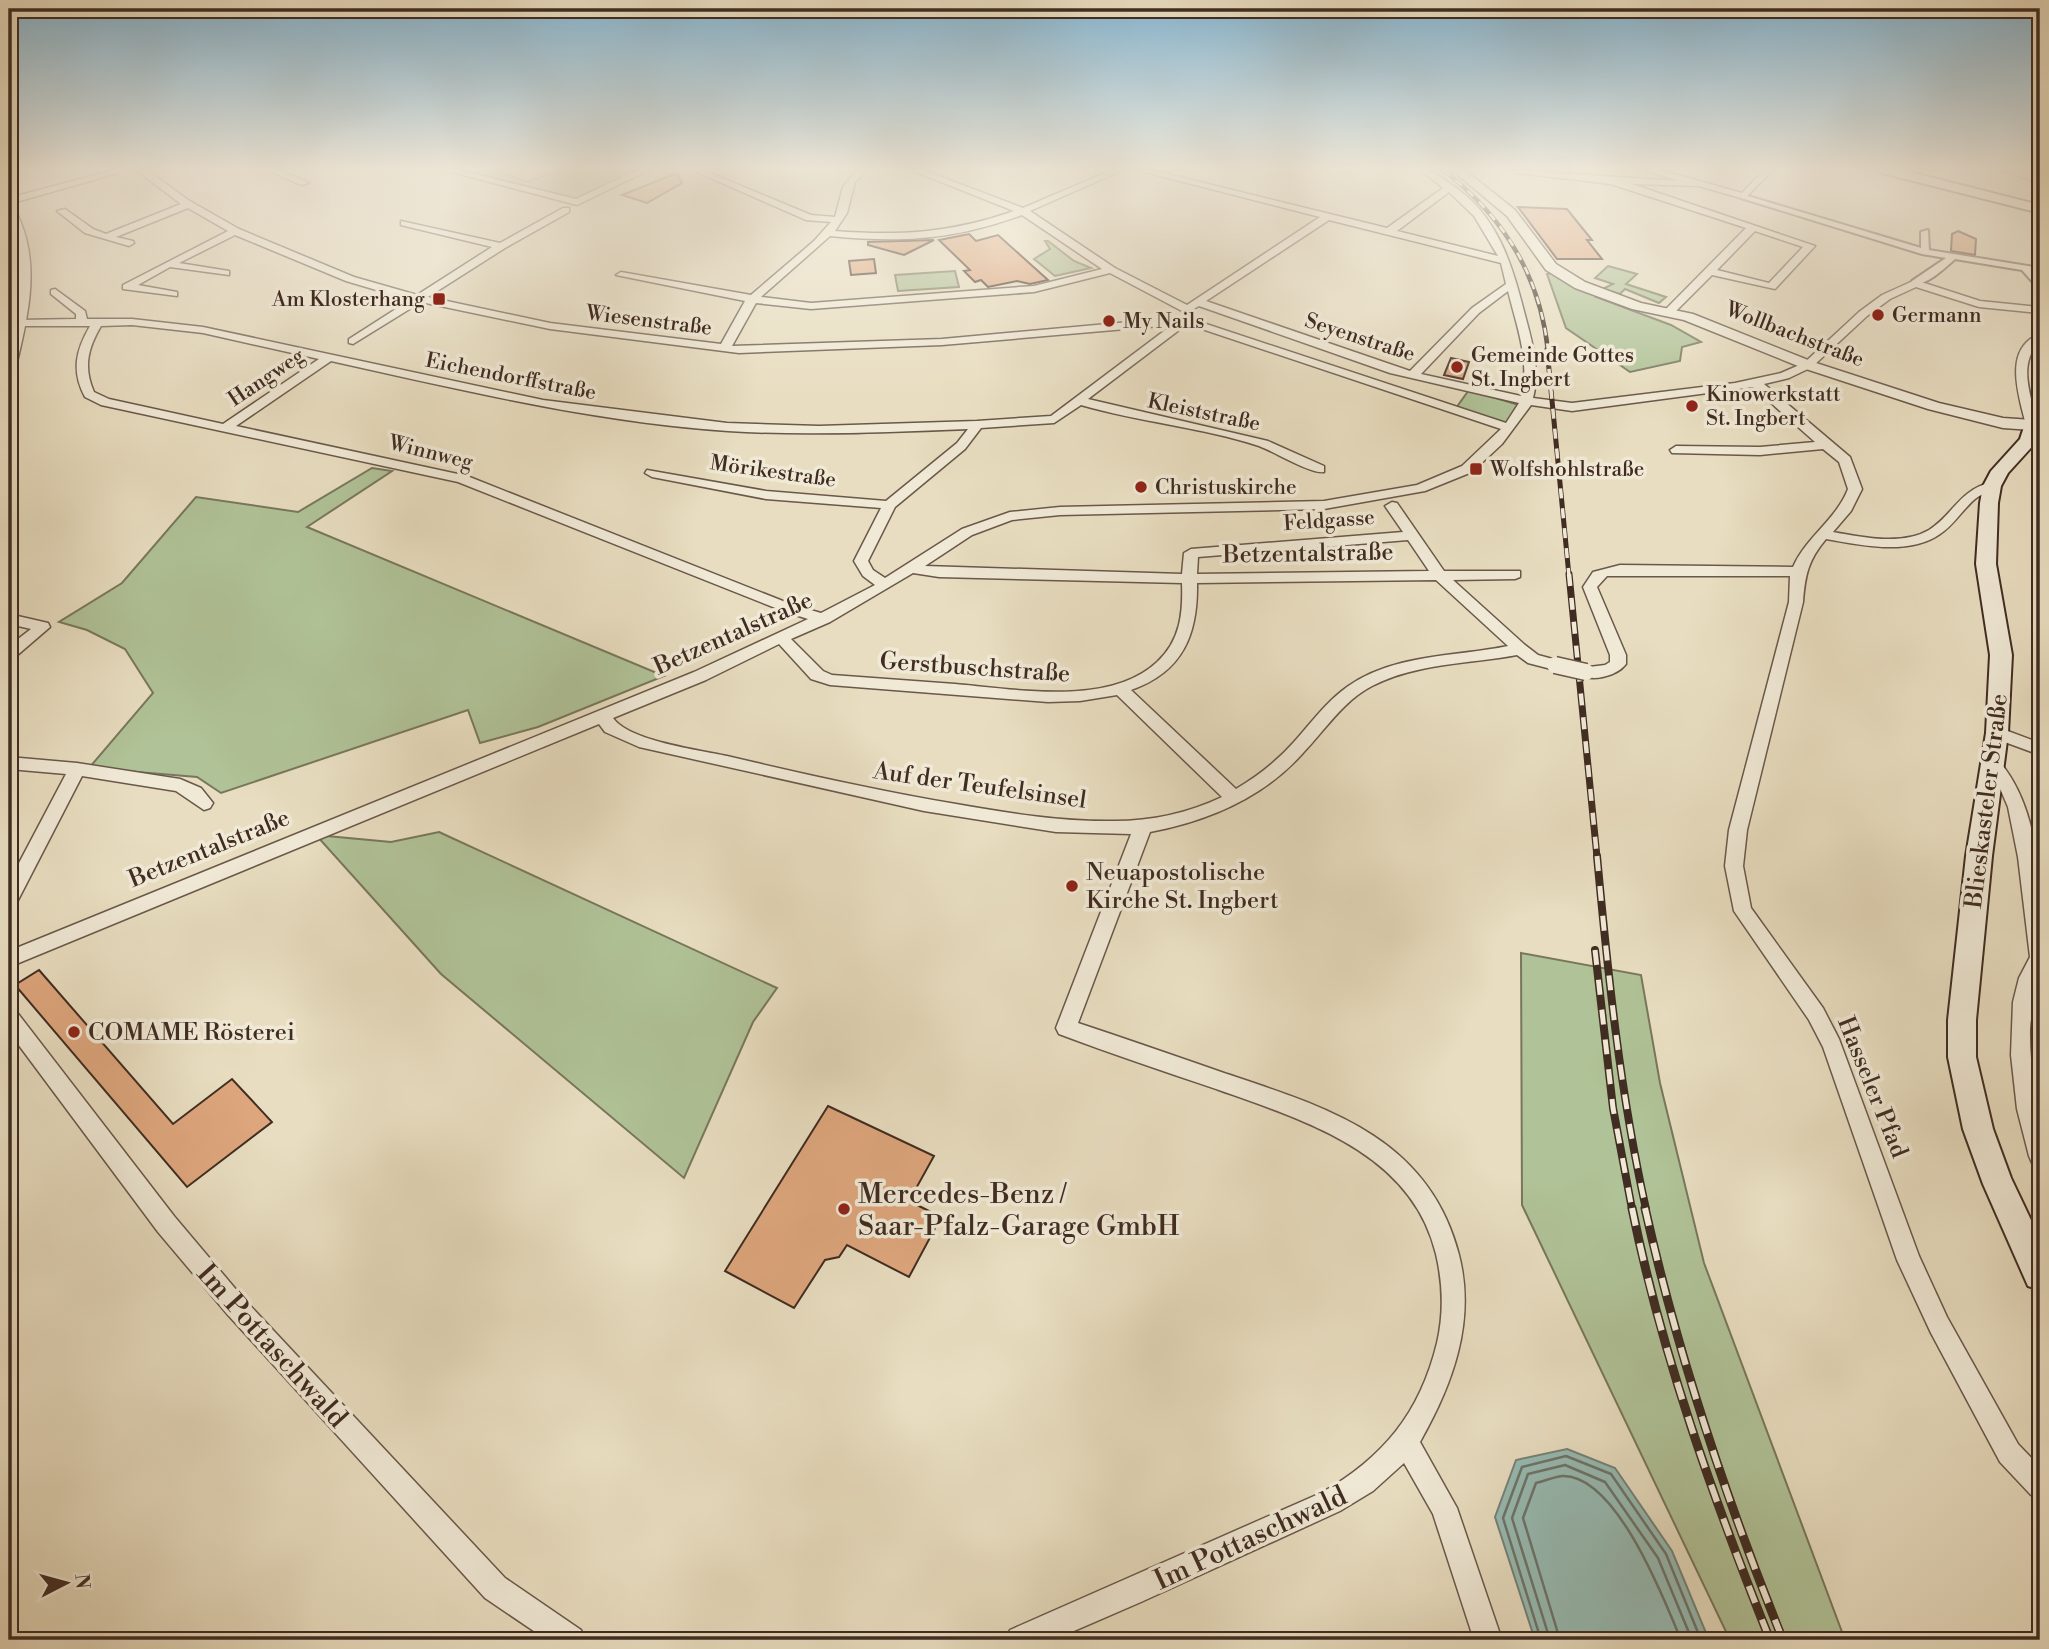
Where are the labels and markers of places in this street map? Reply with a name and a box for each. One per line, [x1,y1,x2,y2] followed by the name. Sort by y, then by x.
[271,287,425,313] place label: Am Klosterhang
[431,291,447,307] marker: Am Klosterhang
[1892,303,1982,329] place label: Germann
[1870,307,1886,323] marker: Germann
[1123,309,1204,335] place label: My Nails
[1101,313,1117,329] marker: My Nails
[1471,343,1634,393] place label: Gemeinde Gottes St. Ingbert
[1449,359,1465,375] marker: Gemeinde Gottes St. Ingbert
[1706,382,1841,432] place label: Kinowerkstatt St. Ingbert
[1684,398,1700,414] marker: Kinowerkstatt St. Ingbert
[1489,457,1644,483] place label: Wolfshohlstraße
[1468,461,1484,477] marker: Wolfshohlstraße
[1155,475,1297,501] place label: Christuskirche
[1133,479,1149,495] marker: Christuskirche
[1086,858,1279,916] place label: Neuapostolische Kirche St. Ingbert
[1064,878,1080,894] marker: Neuapostolische Kirche St. Ingbert
[88,1018,295,1048] place label: COMAME Rösterei
[66,1024,82,1040] marker: COMAME Rösterei
[858,1177,1180,1244] place label: Mercedes-Benz / Saar-Pfalz-Garage GmbH
[836,1201,852,1217] marker: Mercedes-Benz / Saar-Pfalz-Garage GmbH

